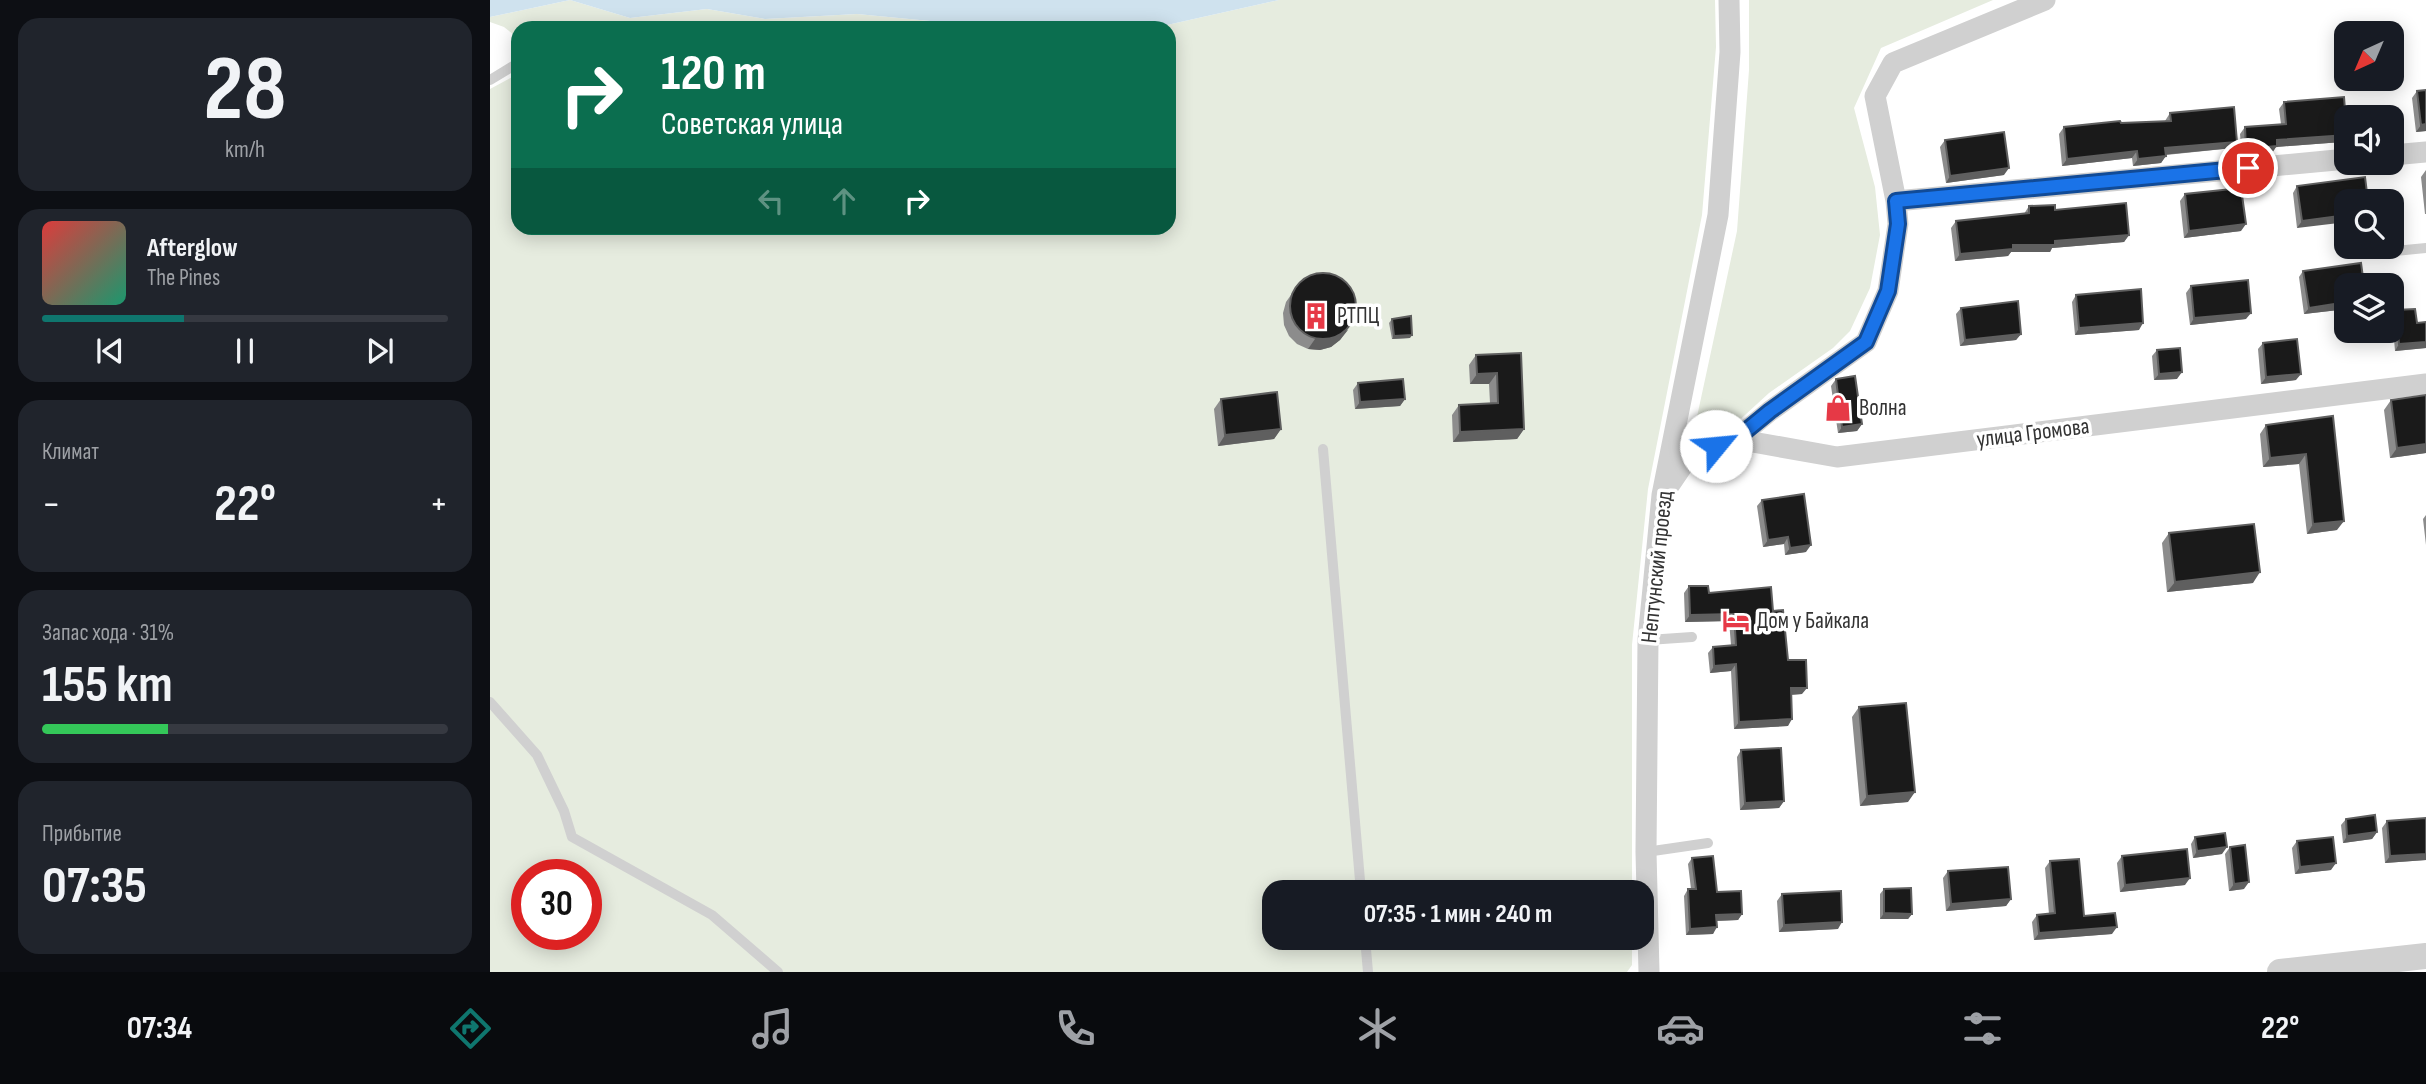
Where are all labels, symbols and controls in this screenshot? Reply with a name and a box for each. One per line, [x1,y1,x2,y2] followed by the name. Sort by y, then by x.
[2334,21,2404,91] north arrow
[2334,21,2404,343] map controls
[204,36,286,145] text: 28
[661,45,766,104] text: 120 m
[546,49,637,140] icon: right
[661,105,843,144] text: Советская улица
[2334,105,2404,175] button: sound
[225,136,265,164] text: km/h
[2218,138,2278,198] pin
[2229,149,2267,187] icon: arrive
[752,182,790,220] icon: left
[825,182,863,220] icon: ahead
[898,182,936,220] icon: right
[2334,189,2404,259] button: search
[147,233,238,264] text: Afterglow
[147,264,220,292] text: The Pines
[2334,273,2404,343] button: layers
[1301,301,1331,331] building icon: РТПЦ
[1337,302,1380,330] place label: РТПЦ
[91,332,129,370] icon: previous
[226,332,264,370] icon: pause
[361,332,399,370] icon: next
[1823,393,1853,423] shop icon: Волна
[1859,394,1907,422] place label: Волна
[1679,409,1753,483] position arrow
[1975,412,2091,454] street label: улица Громова
[42,438,99,466] text: Климат
[214,473,276,536] text: 22°
[42,482,61,527] text: −
[429,482,448,527] text: +
[1635,489,1679,645] street label: Нептунский проезд
[1721,606,1751,636] hotel icon: Дом у Байкала
[1757,607,1869,635] place label: Дом у Байкала
[42,619,174,647] text: Запас хода · 31%
[42,654,173,717] text: 155 km
[42,820,122,848] text: Прибытие
[42,855,147,918] text: 07:35
[511,859,602,950] speed limit sign: 30
[1364,899,1552,930] text: 07:35 · 1 мин · 240 m
[446,1004,495,1053] icon: directions
[748,1004,797,1053] icon: music
[1051,1004,1100,1053] icon: phone
[1353,1004,1402,1053] icon: climate
[1656,1004,1705,1053] icon: car
[1958,1004,2007,1053] icon: filters
[127,1009,192,1048] text: 07:34
[2261,1009,2299,1048] text: 22°

